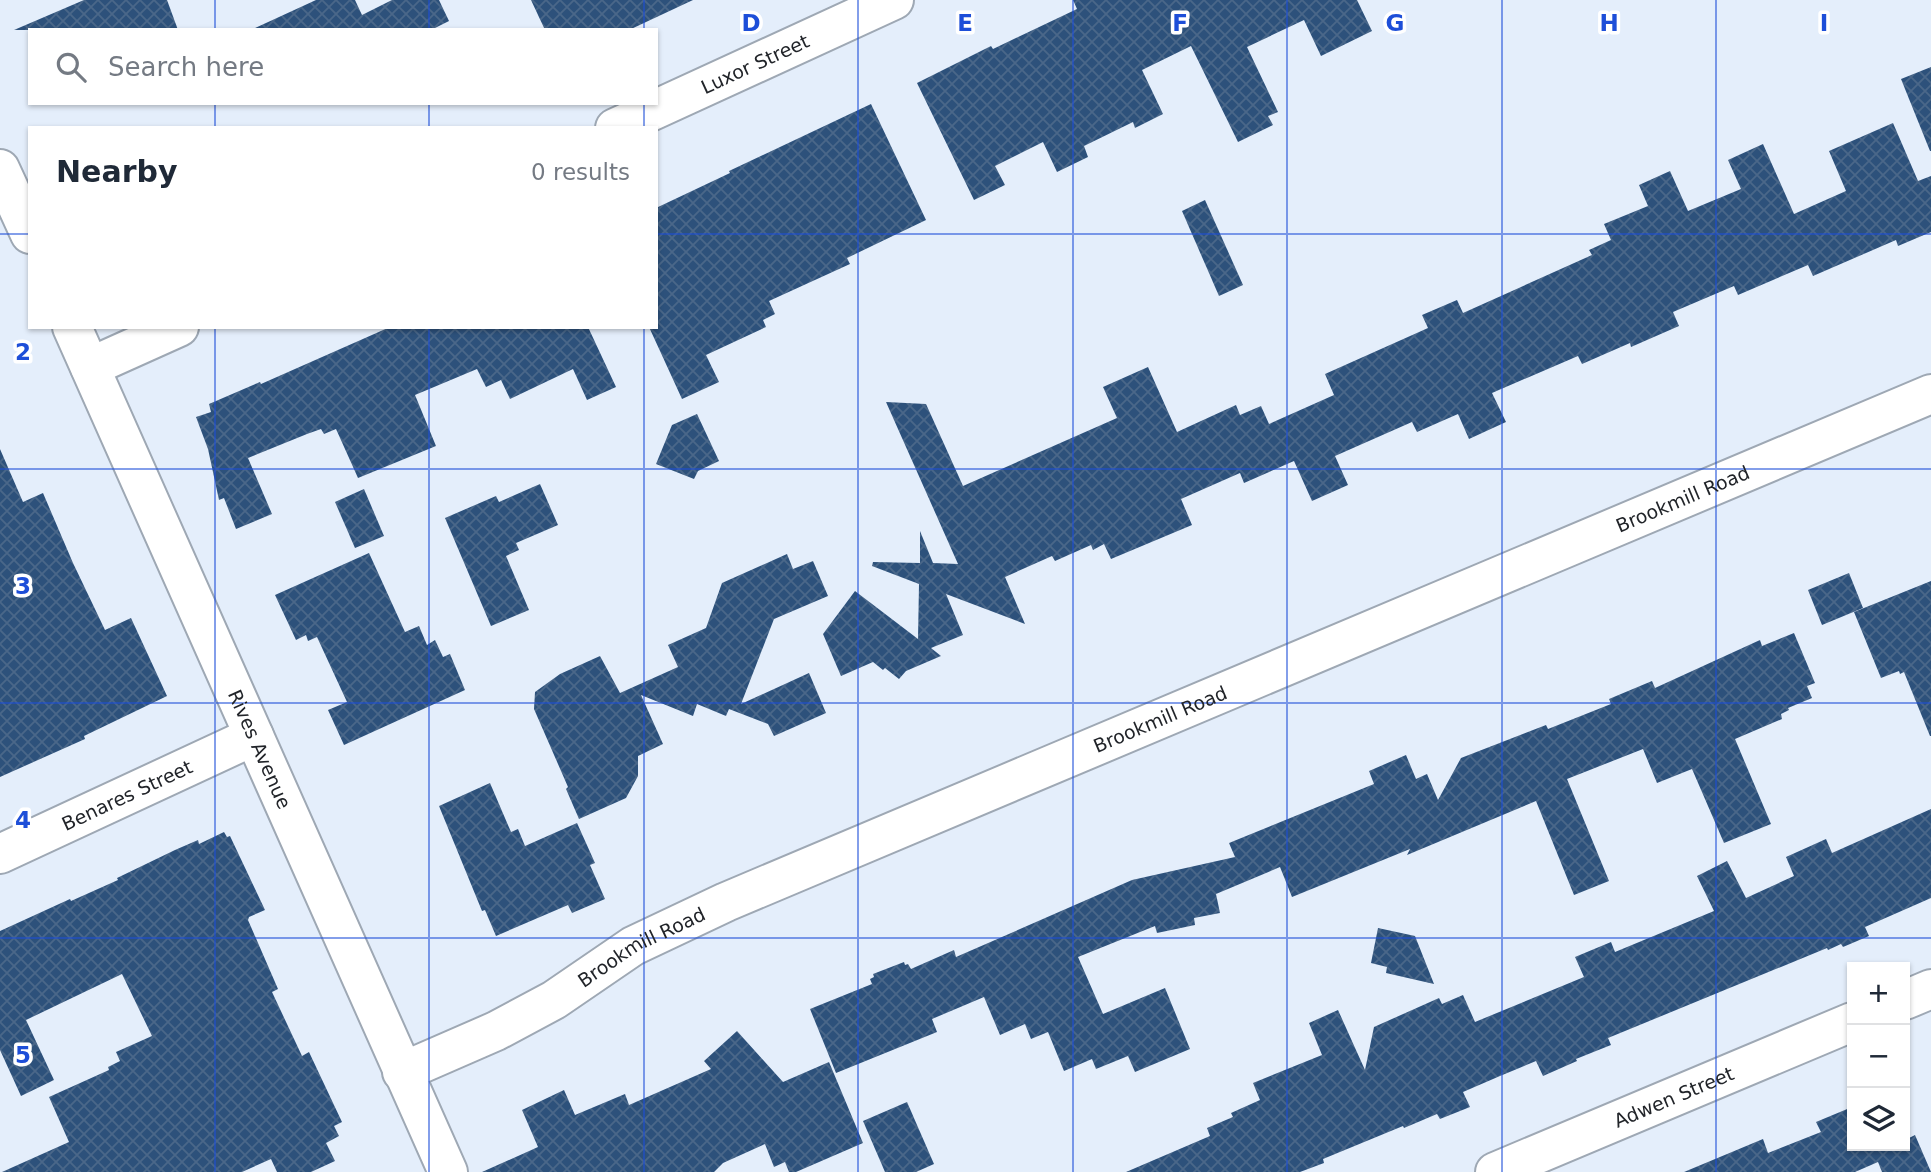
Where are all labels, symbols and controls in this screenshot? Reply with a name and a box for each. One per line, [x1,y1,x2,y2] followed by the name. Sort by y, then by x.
[741,10,761,36] text: D
[957,10,973,36] text: E
[1172,10,1188,36] text: F
[1386,10,1404,36] text: G
[1599,10,1619,36] text: H
[1820,10,1828,36] text: I
[28,28,658,105] search box
[698,30,812,98] street label: Luxor Street
[52,48,90,86] icon: search
[108,52,264,82] text: Search here
[56,154,178,189] text: Nearby
[531,159,630,185] text: 0 results
[15,339,31,365] text: 2
[1612,461,1753,537] street label: Brookmill Road
[15,573,31,599] text: 3
[1090,681,1230,757] street label: Brookmill Road
[224,686,296,812] street label: Rives Avenue
[58,755,196,835] street label: Benares Street
[15,807,31,833] text: 4
[574,903,709,991] street label: Brookmill Road
[1847,962,1910,1151] map controls
[1847,962,1910,1025] button: +
[1847,1025,1910,1088] button: −
[15,1042,31,1068] text: 5
[1611,1062,1737,1132] street label: Adwen Street
[1847,1088,1910,1151] button: layers

